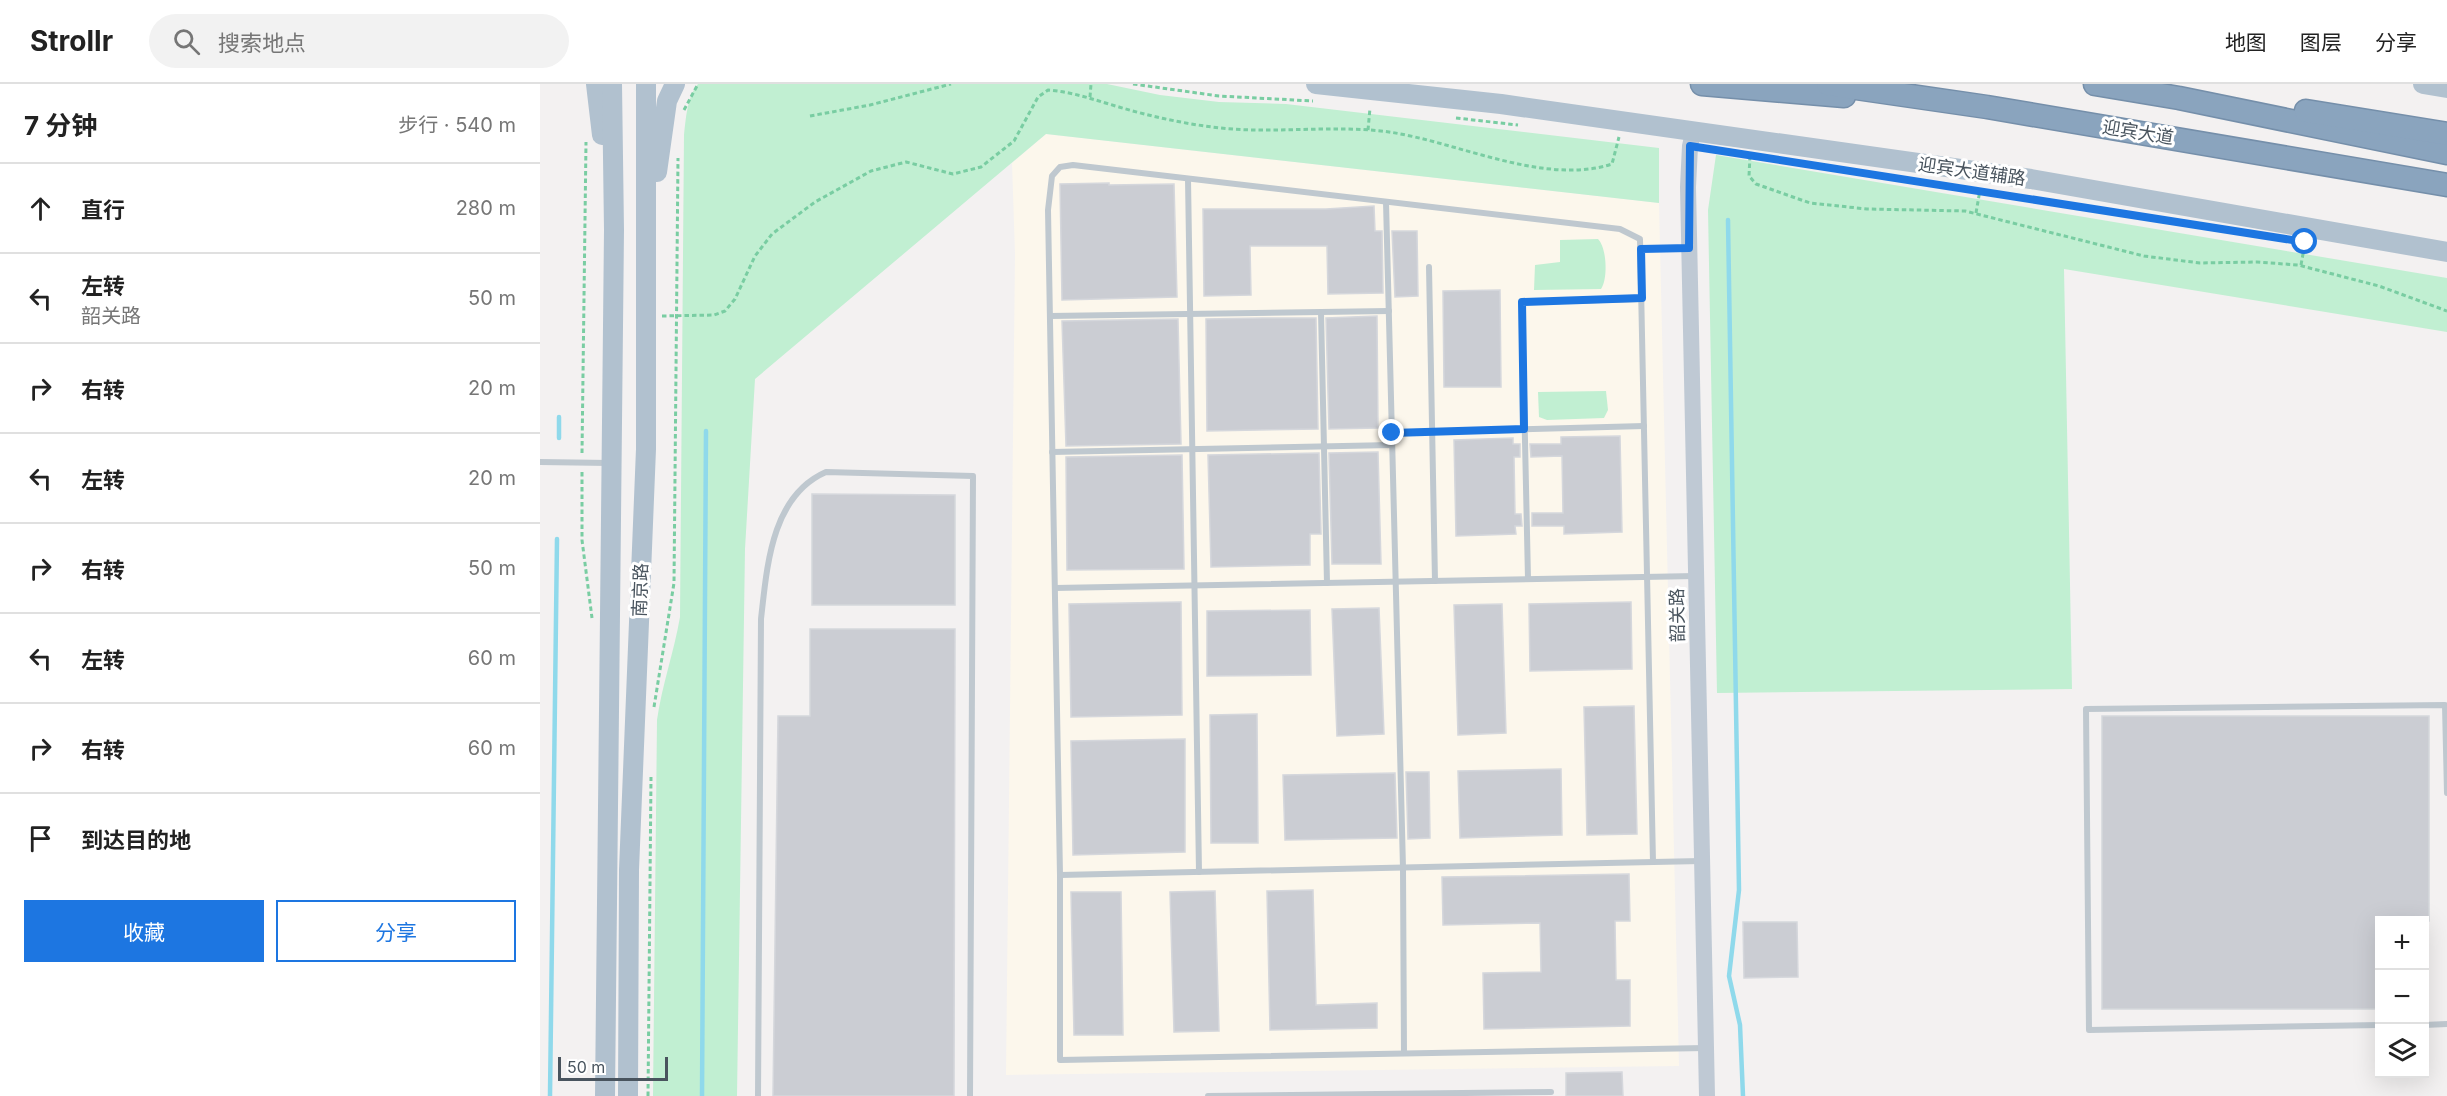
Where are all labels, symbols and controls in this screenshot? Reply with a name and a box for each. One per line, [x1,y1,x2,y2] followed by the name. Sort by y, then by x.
[149,14,569,68] search box
[30,24,113,58] text: Strollr
[170,25,203,58] icon: search
[218,30,306,56] text: 搜索地点
[2225,30,2267,55] text: 地图
[2300,30,2342,55] text: 图层
[2375,30,2417,55] text: 分享
[24,110,97,141] text: 7 分钟
[398,113,516,137] text: 步行 · 540 m
[2101,116,2175,148] street label: 迎宾大道
[1917,153,2027,189] street label: 迎宾大道辅路
[24,192,57,225] icon: ahead
[456,196,516,220] text: 280 m
[81,197,125,223] text: 直行
[2291,228,2317,254] route start
[81,273,125,299] text: 左转
[24,282,57,315] icon: left
[468,286,516,310] text: 50 m
[81,304,141,328] text: 韶关路
[24,372,57,405] icon: right
[468,376,516,400] text: 20 m
[81,377,125,403] text: 右转
[1378,419,1404,445] route end
[24,462,57,495] icon: left
[468,466,516,490] text: 20 m
[81,467,125,493] text: 左转
[24,552,57,585] icon: right
[468,556,516,580] text: 50 m
[81,557,125,583] text: 右转
[629,563,651,617] street label: 南京路
[1666,588,1688,642] street label: 韶关路
[24,642,57,675] icon: left
[468,646,516,670] text: 60 m
[81,647,125,673] text: 左转
[24,732,57,765] icon: right
[468,736,516,760] text: 60 m
[81,737,125,763] text: 右转
[24,822,57,855] icon: arrive
[81,827,191,853] text: 到达目的地
[24,900,264,962] button: 收藏
[276,900,516,962] button: 分享
[2375,916,2429,1078] map controls
[2375,916,2429,970] button: +
[2375,970,2429,1024] button: −
[2375,1024,2429,1078] button: layers
[558,1054,668,1082] scale bar
[567,1057,605,1077] text: 50 m

